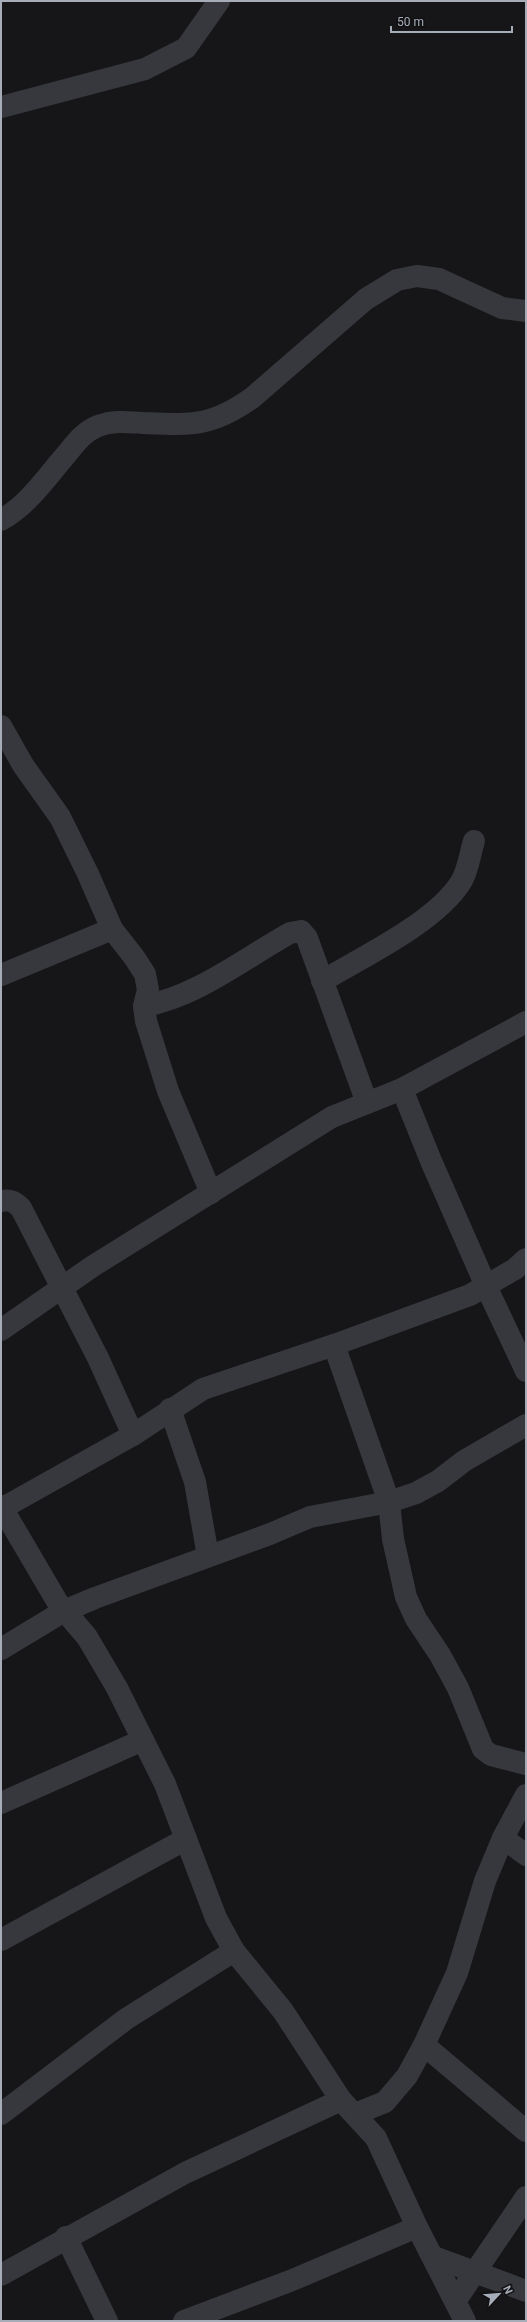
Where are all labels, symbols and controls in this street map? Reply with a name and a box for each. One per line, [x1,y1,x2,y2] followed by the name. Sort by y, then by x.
[391,8,512,34] scale bar
[397,15,424,29] text: 50 m
[479,2274,519,2314] north arrow
[500,2283,515,2296] text: N

